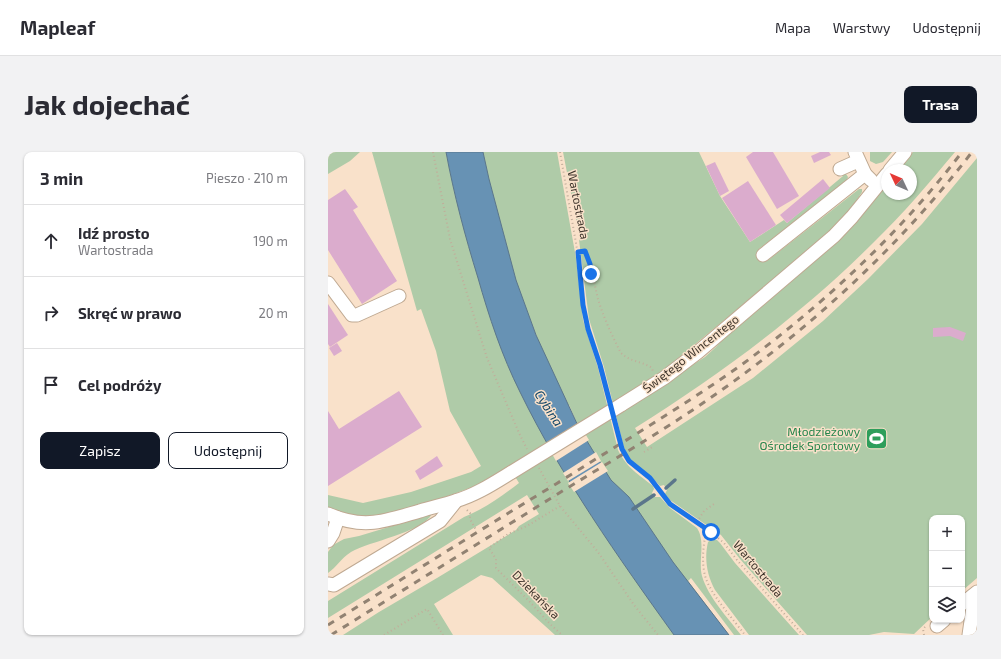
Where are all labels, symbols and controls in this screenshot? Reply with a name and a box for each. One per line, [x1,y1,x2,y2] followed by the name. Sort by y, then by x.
[20,16,95,39] text: Mapleaf
[775,19,811,36] text: Mapa
[833,19,891,36] text: Warstwy
[913,19,981,36] text: Udostępnij
[904,86,977,123] button: Trasa
[24,87,190,121] text: Jak dojechać
[881,164,917,200] north arrow
[40,168,83,188] text: 3 min
[565,169,592,240] street label: Wartostrada
[206,170,288,186] text: Pieszo · 210 m
[78,224,150,242] text: Idź prosto
[40,230,62,252] icon: ahead
[253,233,288,249] text: 190 m
[78,242,153,258] text: Wartostrada
[582,265,600,283] route end
[40,302,62,324] icon: right
[78,304,182,322] text: Skręć w prawo
[259,305,288,321] text: 20 m
[640,311,741,395] street label: Świętego Wincentego
[40,374,62,396] icon: arrive
[78,376,161,394] text: Cel podróży
[531,387,567,429] water label: Cybina
[760,424,861,452] place label: Młodzieżowy Ośrodek Sportowy
[863,426,889,452] sports icon: Młodzieżowy Ośrodek Sportowy
[40,432,160,469] button: Zapisz
[168,432,288,469] button: Udostępnij
[929,515,965,623] map controls
[929,515,965,551] button: +
[702,523,720,541] route start
[731,537,786,600] street label: Wartostrada
[929,551,965,587] button: −
[510,567,563,621] street label: Dziekańska
[929,587,965,623] button: layers

